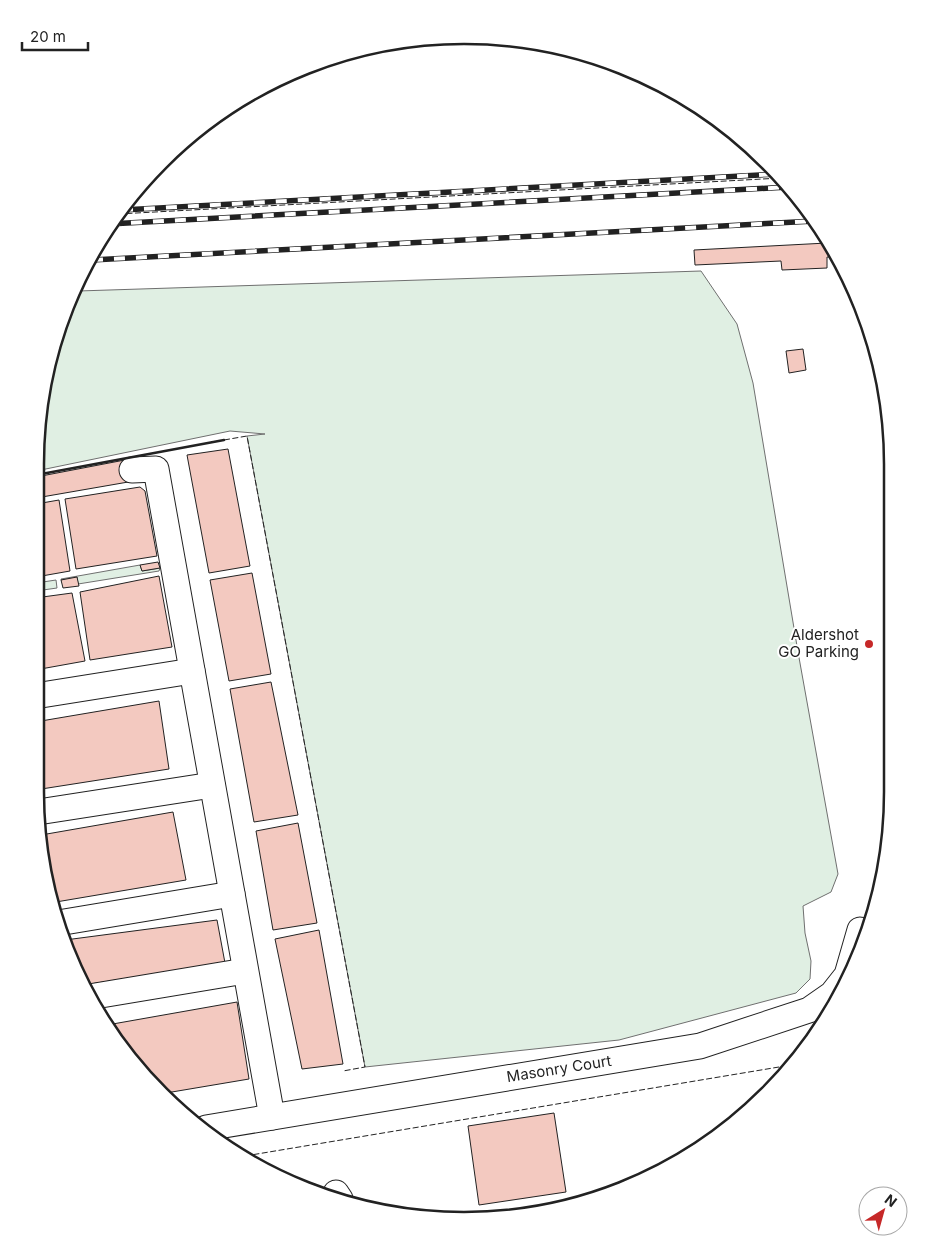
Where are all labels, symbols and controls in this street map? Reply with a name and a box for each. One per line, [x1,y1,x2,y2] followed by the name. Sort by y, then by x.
[22,20,89,52] scale bar
[30,27,66,46] text: 20 m
[778,625,859,661] place label: Aldershot GO Parking
[863,638,875,650] marker: Aldershot GO Parking
[505,1051,613,1086] street label: Masonry Court
[858,1186,908,1236] north arrow
[882,1190,901,1210] text: N

